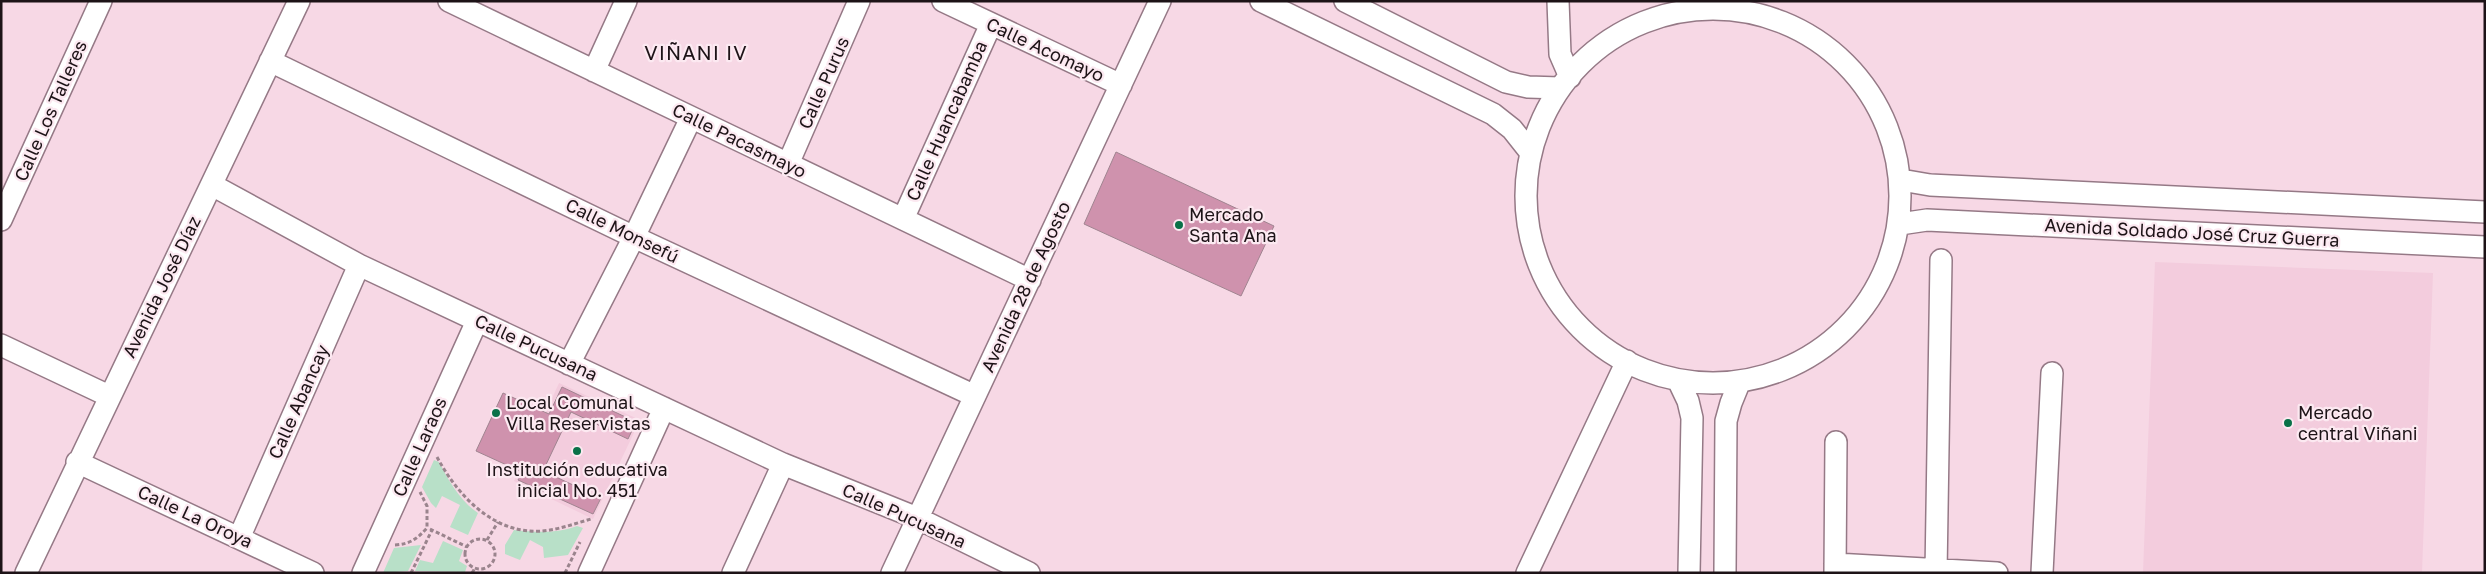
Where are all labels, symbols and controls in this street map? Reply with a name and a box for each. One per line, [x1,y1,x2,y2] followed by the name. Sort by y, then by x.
[983,12,1108,86] street label: Calle Acomayo
[793,33,853,132] street label: Calle Purus
[9,37,91,184] street label: Calle Los Talleres
[901,37,991,204] street label: Calle Huancabamba
[644,40,748,64] district label: VIÑANI IV
[669,98,810,182] street label: Calle Pacasmayo
[562,193,683,267] street label: Calle Monsefú
[976,198,1074,376] street label: Avenida 28 de Agosto
[1189,203,1277,246] place label: Mercado Santa Ana
[117,212,205,361] street label: Avenida José Díaz
[2044,213,2340,251] street label: Avenida Soldado José Cruz Guerra
[1173,219,1185,231] marker: Mercado Santa Ana
[471,309,601,385] street label: Calle Pucusana
[263,341,333,462] street label: Calle Abancay
[506,391,650,434] place label: Local Comunal Villa Reservistas
[387,393,451,500] street label: Calle Laraos
[2298,401,2418,444] place label: Mercado central Viñani
[490,407,502,419] marker: Local Comunal Villa Reservistas
[2282,417,2294,429] marker: Mercado central Viñani
[571,445,583,457] marker: Institución educativa inicial No. 451
[486,458,668,501] place label: Institución educativa inicial No. 451
[839,478,970,552] street label: Calle Pucusana
[135,480,256,552] street label: Calle La Oroya

